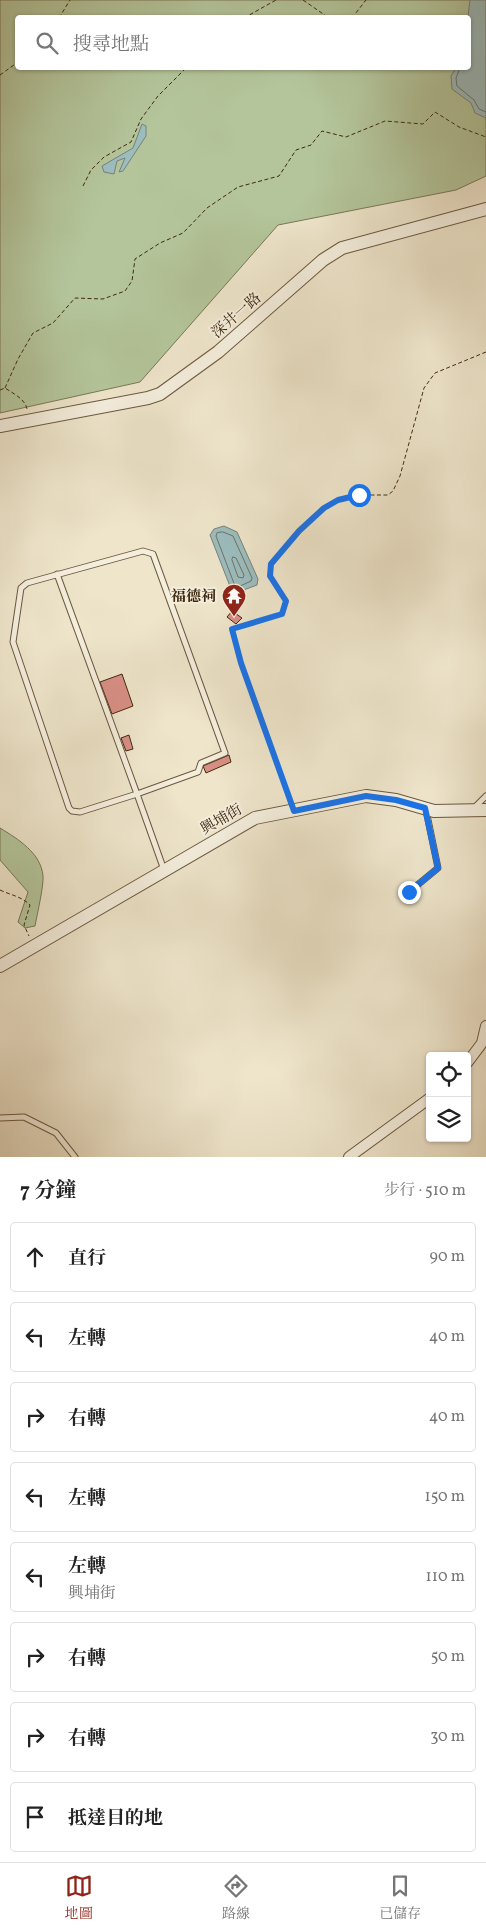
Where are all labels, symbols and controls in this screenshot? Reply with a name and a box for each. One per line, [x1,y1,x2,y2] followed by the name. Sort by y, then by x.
[15,15,471,70] search box
[33,29,61,57] icon: search
[73,32,149,58] text: 搜尋地點
[207,289,267,344] street label: 深井一路
[348,484,371,507] route start
[221,583,247,617] temple icon: 福德祠
[171,587,216,608] place label: 福德祠
[197,800,246,841] street label: 興埔街
[398,881,421,904] route end
[426,1052,471,1142] map controls
[426,1052,471,1097] button: locate
[426,1097,471,1142] button: layers
[20,1177,76,1206] text: 7 分鐘
[384,1180,466,1202] text: 步行 · 510 m
[21,1243,49,1271] icon: ahead
[68,1246,106,1272] text: 直行
[429,1246,465,1268] text: 90 m
[21,1323,49,1351] icon: left
[68,1326,106,1352] text: 左轉
[429,1326,465,1348] text: 40 m
[21,1403,49,1431] icon: right
[68,1406,106,1432] text: 右轉
[429,1406,465,1428] text: 40 m
[21,1483,49,1511] icon: left
[68,1486,106,1512] text: 左轉
[424,1486,465,1508] text: 150 m
[68,1554,106,1580] text: 左轉
[21,1563,49,1591] icon: left
[426,1566,465,1588] text: 110 m
[68,1583,116,1605] text: 興埔街
[21,1643,49,1671] icon: right
[68,1646,106,1672] text: 右轉
[431,1646,465,1668] text: 50 m
[21,1723,49,1751] icon: right
[68,1726,106,1752] text: 右轉
[430,1726,465,1748] text: 30 m
[21,1803,49,1831] icon: arrive
[68,1806,163,1832] text: 抵達目的地
[65,1872,93,1924] tab: 地圖
[222,1872,250,1924] tab: 路線
[379,1872,421,1924] tab: 已儲存

